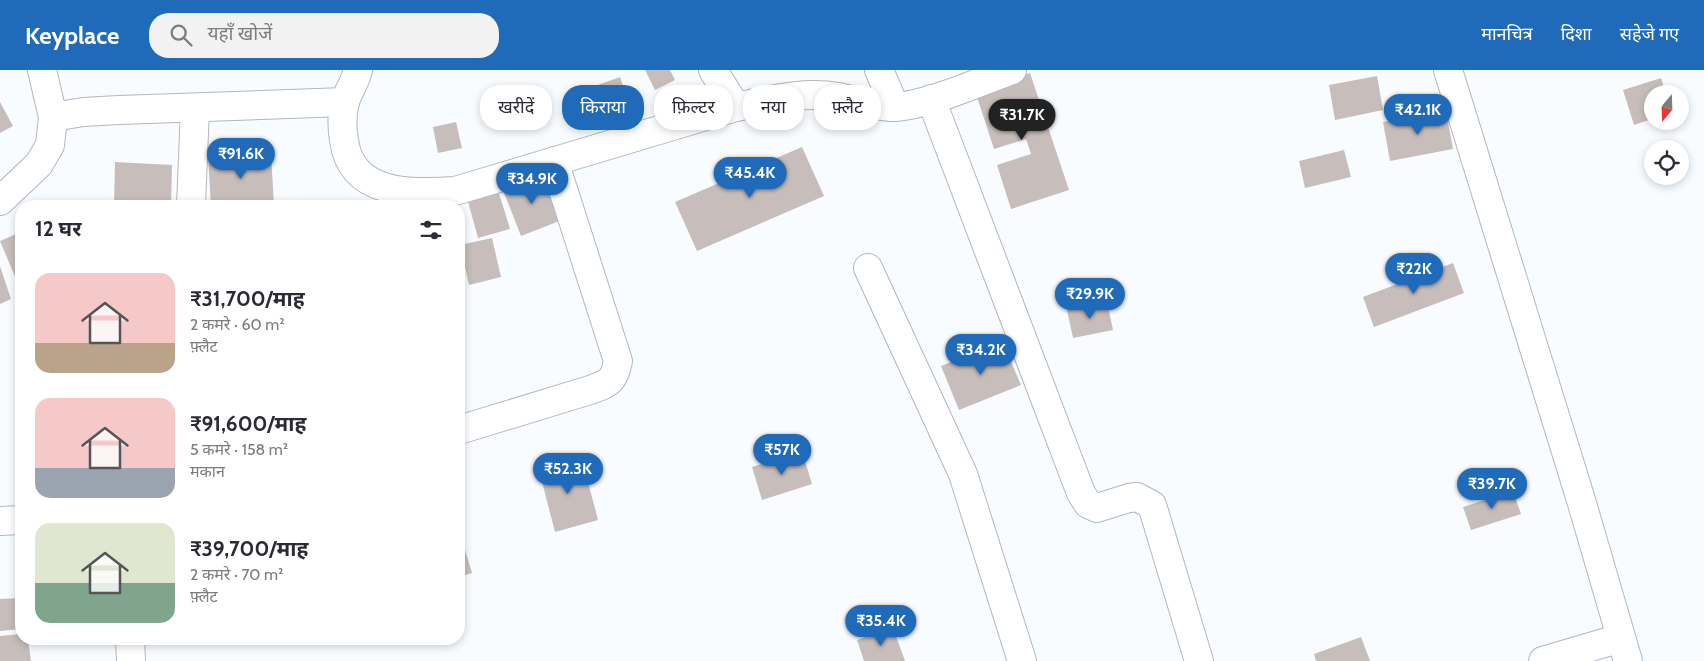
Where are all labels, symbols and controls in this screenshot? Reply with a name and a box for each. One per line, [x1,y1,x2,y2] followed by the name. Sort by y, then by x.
[149,13,499,58] search box
[25,21,119,50] text: Keyplace
[167,21,195,49] icon: search
[207,22,272,45] text: यहाँ खोजें
[1481,23,1533,45] text: मानचित्र
[1561,23,1592,45] text: दिशा
[1620,23,1679,45] text: सहेजे गए
[480,85,552,130] chip: खरीदें
[562,85,644,130] chip: किराया
[654,85,733,130] chip: फ़िल्टर
[743,85,804,130] chip: नया
[814,85,881,130] chip: फ़्लैट
[1644,85,1689,130] north arrow
[1644,85,1689,185] map controls
[1377,93,1459,136] pin: ₹42.1K
[981,98,1063,141] pin: ₹31.7K
[1395,100,1441,119] text: ₹42.1K
[1000,105,1045,124] text: ₹31.7K
[200,138,282,180] pin: ₹91.6K
[1644,140,1689,185] button: locate
[218,144,264,163] text: ₹91.6K
[709,156,791,199] pin: ₹45.4K
[491,162,573,205] pin: ₹34.9K
[725,163,775,182] text: ₹45.4K
[507,169,557,188] text: ₹34.9K
[35,216,81,241] text: 12 घर
[417,216,445,244] icon: filters
[1384,252,1444,295] pin: ₹22K
[1396,259,1432,278] text: ₹22K
[1049,278,1131,320] pin: ₹29.9K
[1066,284,1114,303] text: ₹29.9K
[190,286,305,311] text: ₹31,700/माह
[75,293,135,353] icon: home
[190,315,285,334] text: 2 कमरे · 60 m²
[940,334,1022,376] pin: ₹34.2K
[190,337,218,356] text: फ़्लैट
[956,340,1006,359] text: ₹34.2K
[190,411,306,436] text: ₹91,600/माह
[75,418,135,478] icon: home
[752,434,812,476] pin: ₹57K
[190,440,288,459] text: 5 कमरे · 158 m²
[764,440,800,459] text: ₹57K
[527,452,609,495] pin: ₹52.3K
[544,459,592,478] text: ₹52.3K
[190,462,225,481] text: मकान
[1451,468,1533,510] pin: ₹39.7K
[1468,474,1516,493] text: ₹39.7K
[190,536,308,561] text: ₹39,700/माह
[75,543,135,603] icon: home
[190,565,283,584] text: 2 कमरे · 70 m²
[190,587,218,606] text: फ़्लैट
[840,604,922,647] pin: ₹35.4K
[856,611,906,630] text: ₹35.4K

